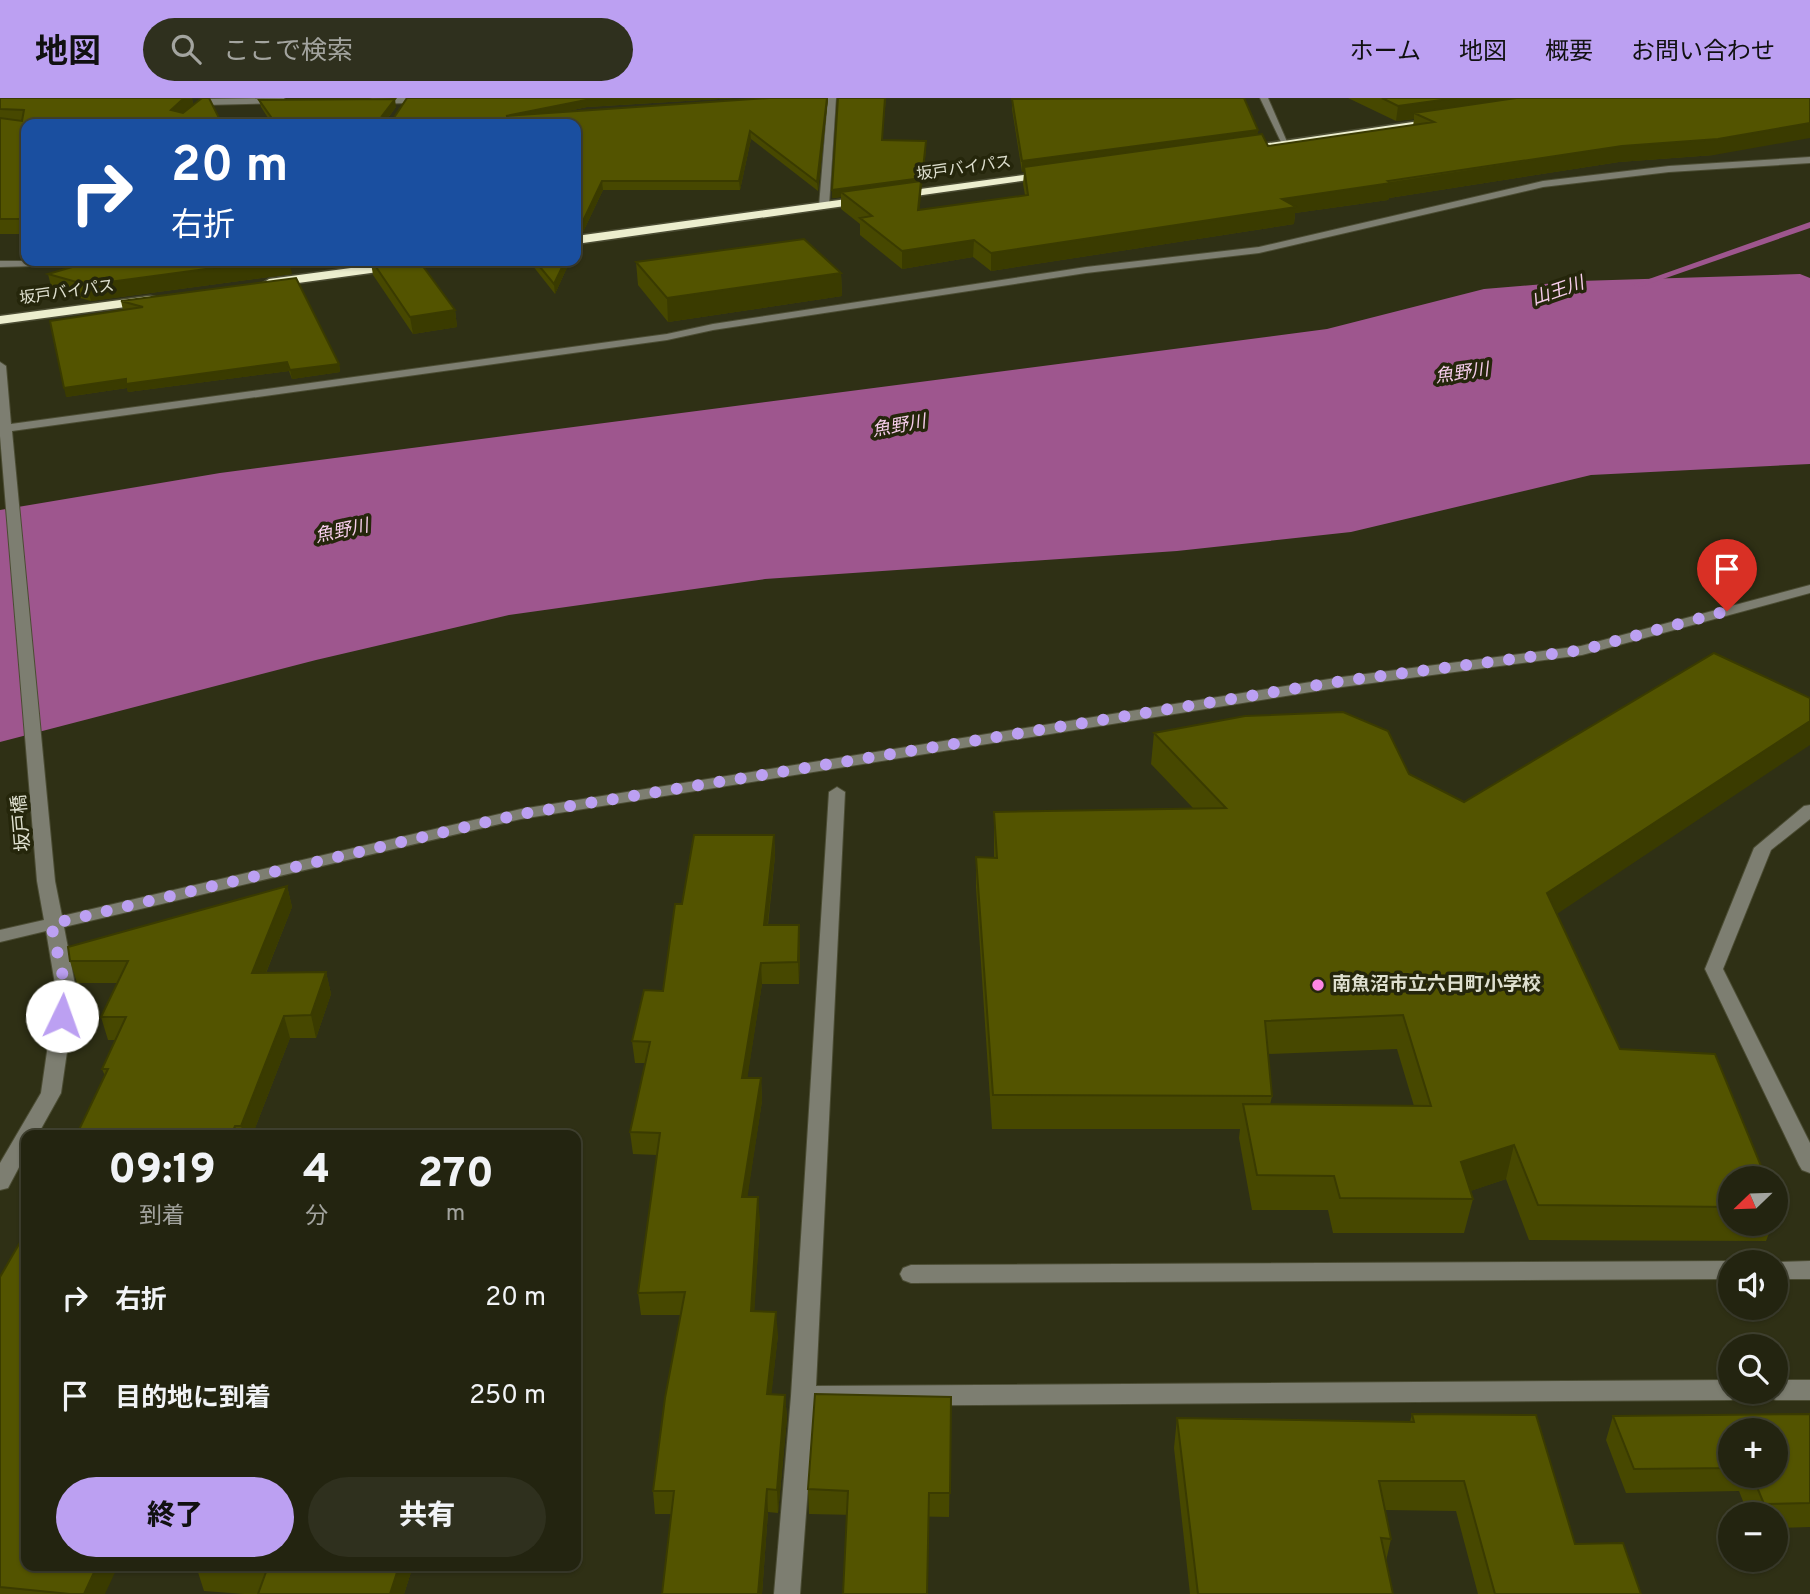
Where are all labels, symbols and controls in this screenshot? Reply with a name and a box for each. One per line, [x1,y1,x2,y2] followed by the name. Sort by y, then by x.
[143,18,633,81] search box
[167,30,205,68] icon: search
[35,33,101,75] text: 地図
[223,36,353,69] text: ここで検索
[1350,38,1421,68] text: ホーム
[1459,38,1507,68] text: 地図
[1545,38,1593,68] text: 概要
[1631,38,1775,68] text: お問い合わせ
[171,137,288,199] text: 20 m
[56,147,147,238] icon: right
[915,152,1013,186] street label: 坂戸バイパス
[171,207,235,247] text: 右折
[1529,272,1589,312] water label: 山王川
[18,276,116,310] street label: 坂戸バイパス
[1434,359,1492,389] water label: 魚野川
[870,411,930,443] water label: 魚野川
[313,515,373,549] water label: 魚野川
[1697,539,1757,611] pin
[1708,550,1746,588] icon: arrive
[8,794,36,852] street label: 坂戸橋
[1332,973,1541,997] place label: 南魚沼市立六日町小学校
[1310,977,1326,993] marker: 南魚沼市立六日町小学校
[25,979,99,1053] position arrow
[108,1145,216,1198] text: 09:19
[303,1145,330,1198] text: 4
[417,1149,494,1202] text: 270
[1718,1166,1788,1236] north arrow
[1718,1166,1788,1572] map controls
[446,1200,465,1229] text: m
[139,1203,185,1232] text: 到着
[305,1203,328,1232] text: 分
[1718,1250,1788,1320] button: sound
[56,1279,94,1317] icon: right
[485,1282,546,1315] text: 20 m
[115,1285,167,1318] text: 右折
[1718,1334,1788,1404] button: search
[56,1377,94,1415] icon: arrive
[469,1380,546,1413] text: 250 m
[115,1383,271,1416] text: 目的地に到着
[1718,1418,1788,1488] button: +
[56,1477,294,1557] button: 終了
[308,1477,546,1557] button: 共有
[1718,1502,1788,1572] button: −

